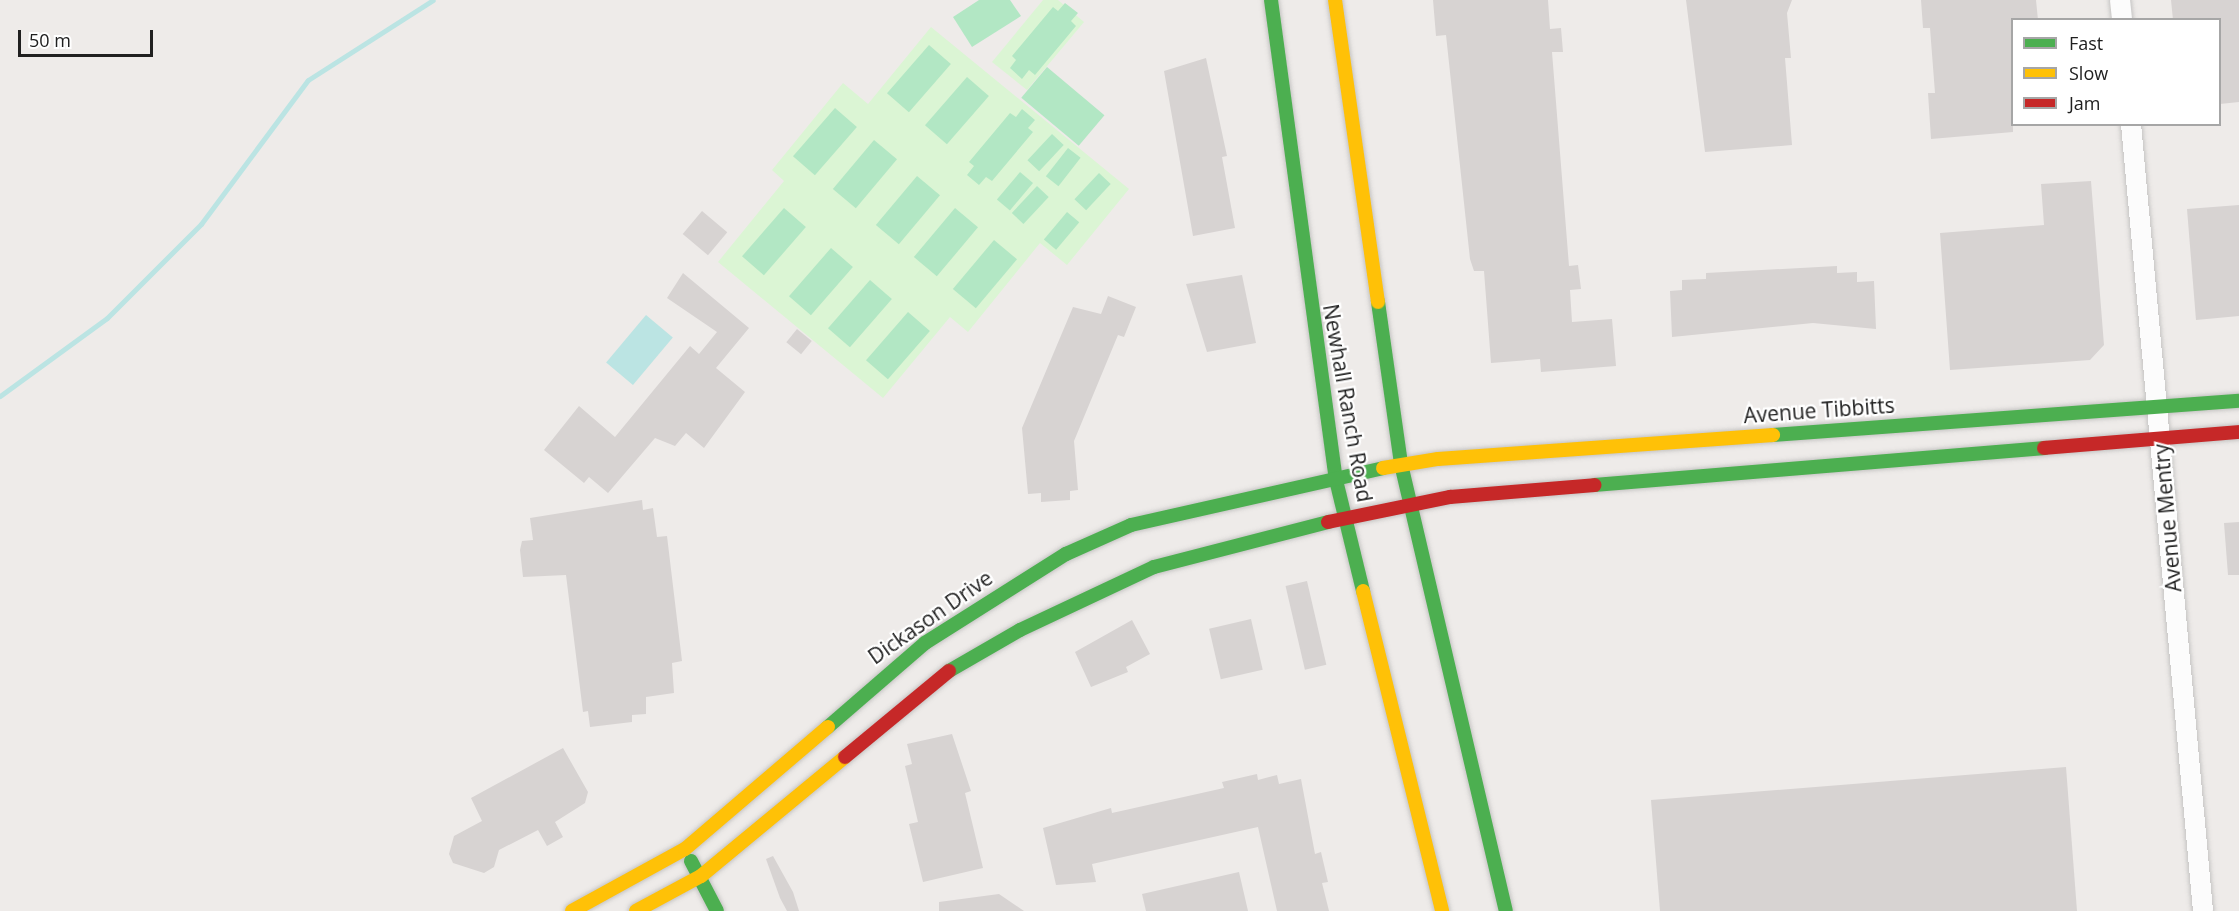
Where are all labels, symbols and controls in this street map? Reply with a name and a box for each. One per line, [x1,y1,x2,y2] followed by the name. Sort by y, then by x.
[21,18,156,56] scale bar
[2011,18,2221,126] legend
[29,28,71,52] text: 50 m
[2069,31,2103,55] text: Fast
[2069,61,2108,85] text: Slow
[2069,91,2101,115] text: Jam
[1318,302,1378,504] street label: Newhall Ranch Road
[1743,392,1895,428] street label: Avenue Tibbitts
[2148,443,2186,593] street label: Avenue Mentry
[863,565,997,669] street label: Dickason Drive

